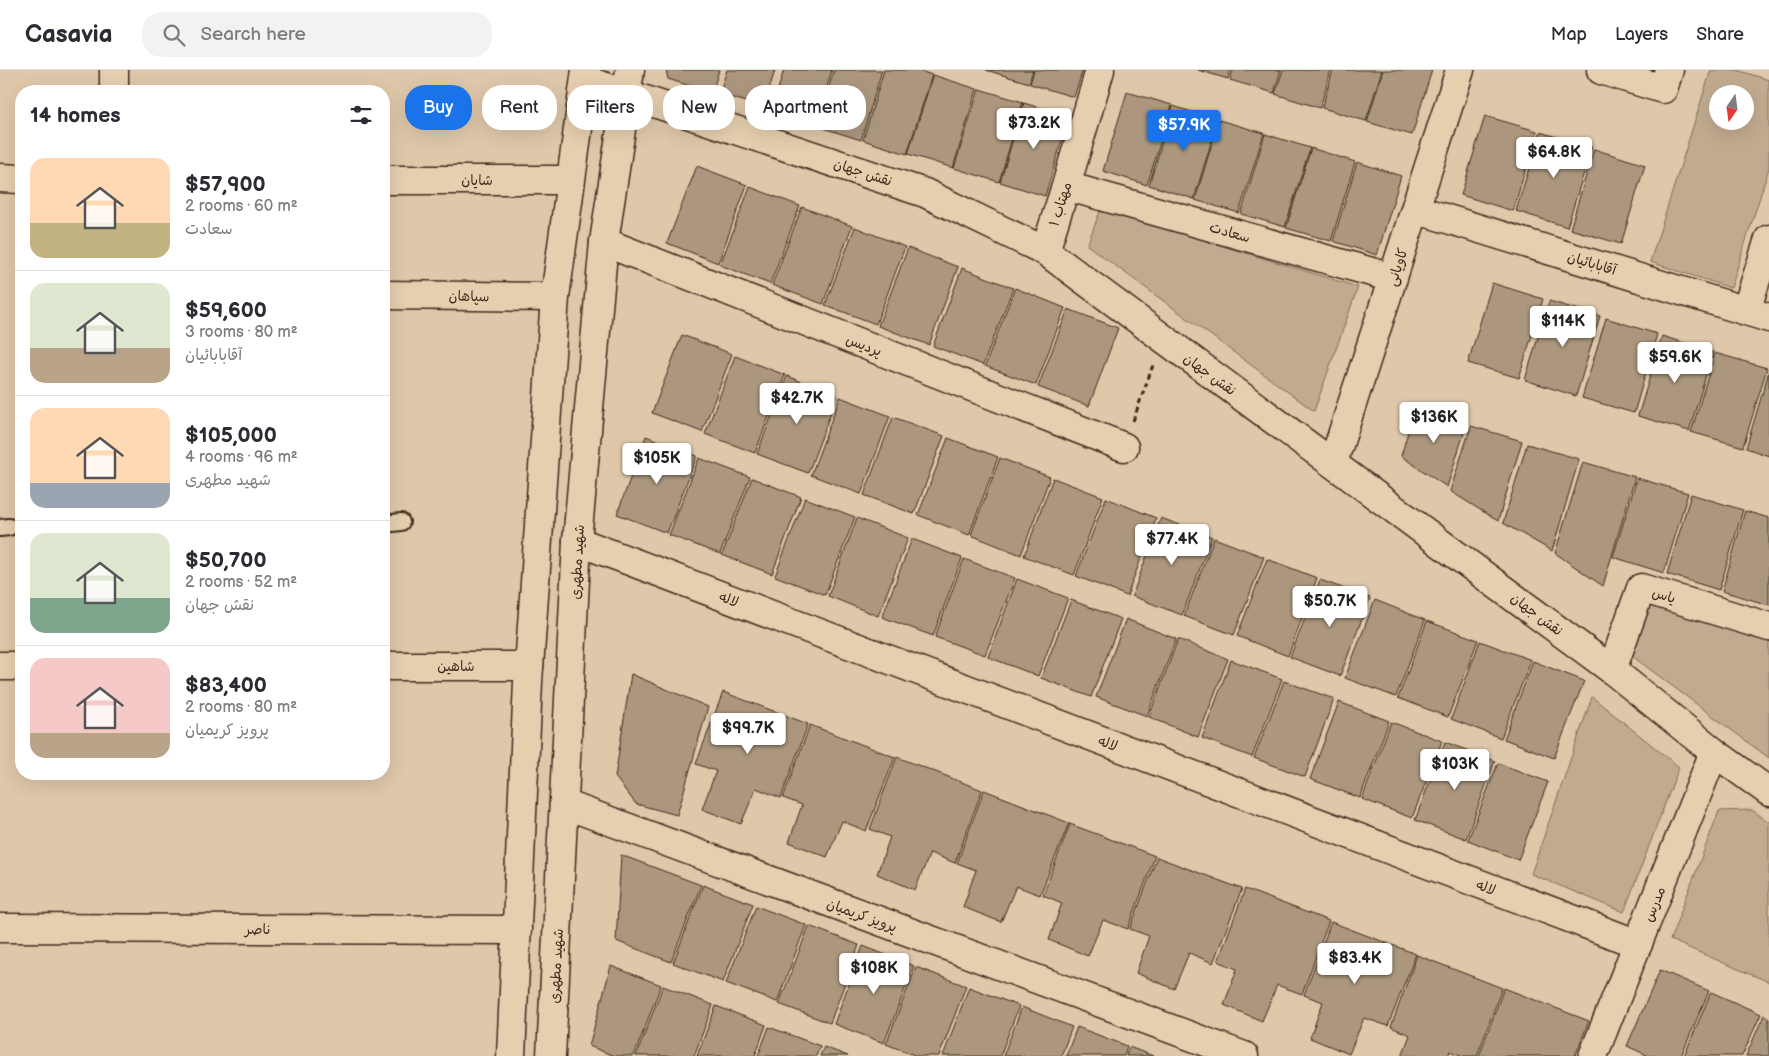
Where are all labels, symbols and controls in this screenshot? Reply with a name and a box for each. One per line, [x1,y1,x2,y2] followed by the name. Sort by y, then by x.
[142,12,492,57] search box
[25,20,112,49] text: Casavia
[160,21,188,49] icon: search
[200,23,306,46] text: Search here
[1551,24,1587,45] text: Map
[1615,24,1668,45] text: Layers
[1696,24,1744,45] text: Share
[405,85,472,130] chip: Buy
[482,85,557,130] chip: Rent
[567,85,653,130] chip: Filters
[663,85,735,130] chip: New
[745,85,866,130] chip: Apartment
[1709,85,1754,130] north arrow
[1709,85,1754,130] map controls
[347,101,375,129] icon: filters
[30,103,121,128] text: 14 homes
[993,108,1075,150] pin: $73.2K
[1143,109,1225,152] pin: $57.9K
[1008,114,1060,133] text: $73.2K
[1158,116,1210,135] text: $57.9K
[1513,136,1595,179] pin: $64.8K
[1527,143,1581,162] text: $64.8K
[831,155,894,190] street label: نقش جهان
[185,172,266,197] text: $57,900
[461,172,493,189] street label: شایان
[70,178,130,238] icon: home
[1045,180,1076,228] street label: مهتاب ۱
[185,197,298,216] text: 2 rooms · 60 m²
[1207,219,1252,246] street label: سعادت
[185,220,233,239] text: سعادت
[1383,246,1412,288] street label: کاویانی
[1565,248,1619,279] street label: آقابابائیان
[448,288,489,306] street label: سپاهان
[185,298,267,323] text: $59,600
[70,303,130,363] icon: home
[1528,306,1598,348] pin: $114K
[1541,312,1585,331] text: $114K
[185,323,298,342] text: 3 rooms · 80 m²
[843,331,884,361] street label: پردیس
[1634,342,1716,384] pin: $59.6K
[185,346,242,365] text: آقابابائیان
[1648,348,1702,367] text: $59.6K
[1180,350,1239,399] street label: نقش جهان
[756,382,838,425] pin: $42.7K
[771,389,823,408] text: $42.7K
[1399,402,1469,444] pin: $136K
[1410,408,1458,427] text: $136K
[185,423,277,448] text: $105,000
[70,428,130,488] icon: home
[622,442,692,485] pin: $105K
[185,448,298,467] text: 4 rooms · 96 m²
[633,449,681,468] text: $105K
[185,471,271,490] text: شهید مطهری
[567,524,588,600] street label: شهید مطهری
[1131,524,1213,566] pin: $77.4K
[1146,530,1198,549] text: $77.4K
[185,548,266,573] text: $50,700
[70,553,130,613] icon: home
[185,573,297,592] text: 2 rooms · 52 m²
[1650,584,1678,607] street label: یاس
[1289,586,1371,628] pin: $50.7K
[717,588,741,611] street label: لاله
[1507,589,1566,639] street label: نقش جهان
[1304,592,1356,611] text: $50.7K
[185,596,254,615] text: نقش جهان
[437,658,475,675] street label: شاهین
[185,673,267,698] text: $83,400
[70,678,130,738] icon: home
[185,698,297,717] text: 2 rooms · 80 m²
[707,712,789,755] pin: $99.7K
[722,719,774,738] text: $99.7K
[185,721,269,740] text: پرویز کریمیان
[1096,732,1120,755] street label: لاله
[1420,748,1490,791] pin: $103K
[1431,755,1479,774] text: $103K
[1474,876,1498,899] street label: لاله
[1640,884,1669,924] street label: مدرس
[824,895,899,937] street label: پرویز کریمیان
[244,921,271,938] street label: ناصر
[546,928,567,1004] street label: شهید مطهری
[1314,942,1396,985] pin: $83.4K
[1328,949,1382,968] text: $83.4K
[839,952,909,995] pin: $108K
[850,959,898,978] text: $108K

